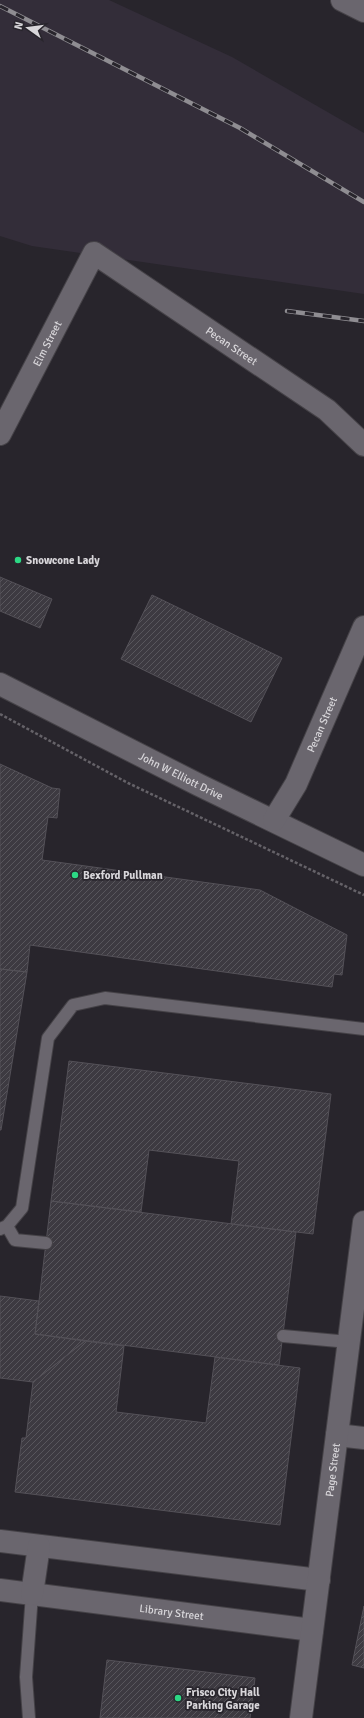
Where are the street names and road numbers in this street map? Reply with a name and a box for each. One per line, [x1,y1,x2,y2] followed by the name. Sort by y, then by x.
[30,319,65,369] street label: Elm Street
[203,324,260,368] street label: Pecan Street
[304,695,340,755] street label: Pecan Street
[136,750,225,803] street label: John W Elliott Drive
[323,1442,343,1498] street label: Page Street
[139,1602,205,1623] street label: Library Street

